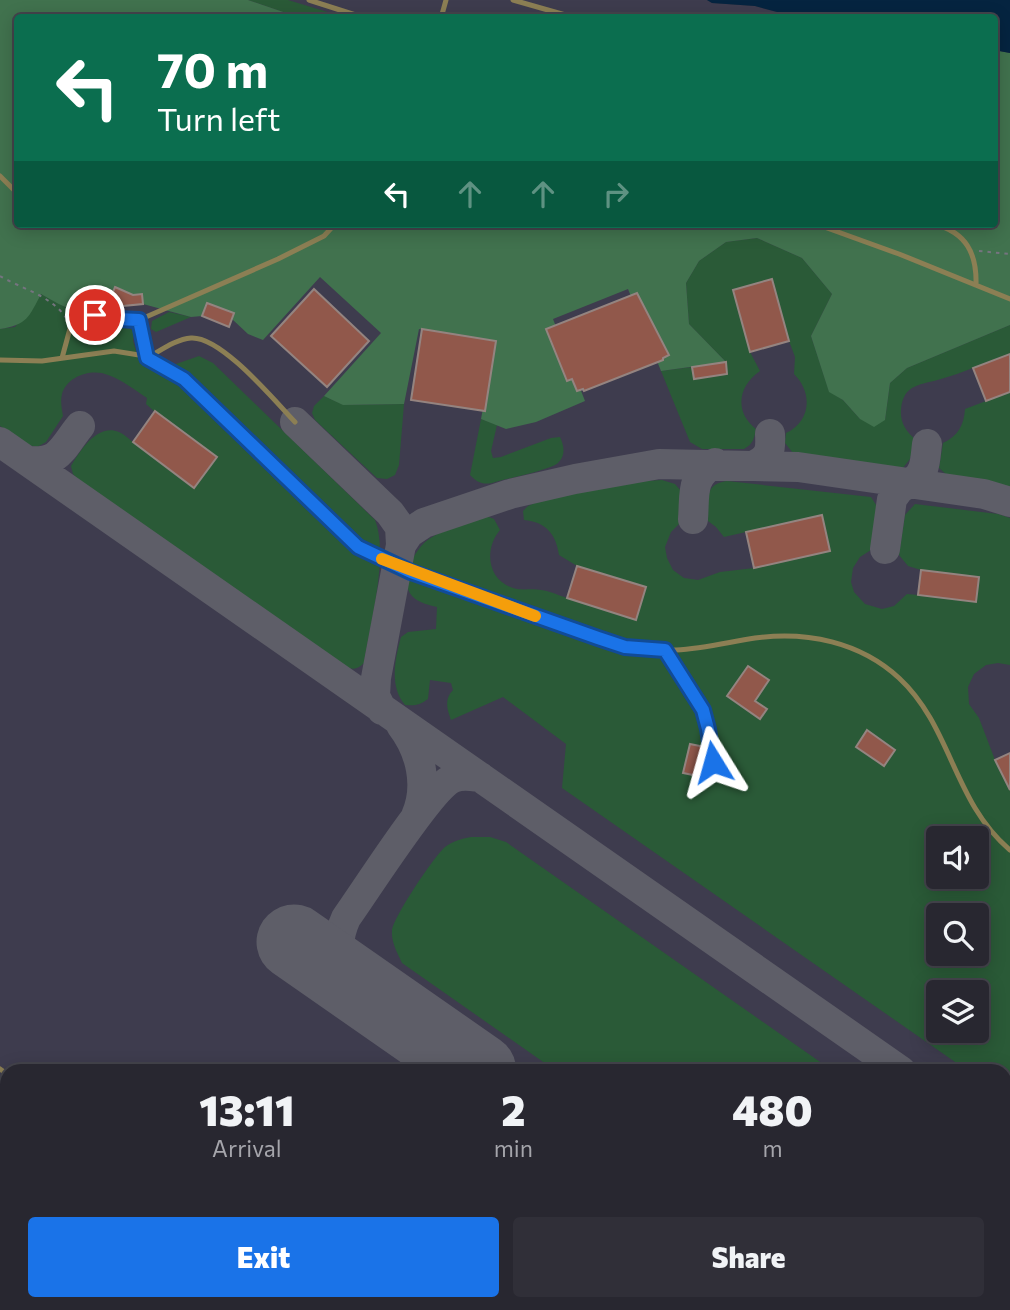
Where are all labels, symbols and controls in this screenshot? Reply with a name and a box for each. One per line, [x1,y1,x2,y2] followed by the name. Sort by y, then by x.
[157,38,268,98] text: 70 m
[42,42,133,133] icon: left
[157,98,281,138] text: Turn left
[378,175,416,213] icon: left
[451,175,489,213] icon: ahead
[524,175,562,213] icon: ahead
[597,175,635,213] icon: right
[65,285,125,345] pin
[76,296,114,334] icon: arrive
[676,725,750,799] position arrow
[926,826,989,1043] map controls
[926,826,989,889] button: sound
[926,903,989,966] button: search
[926,980,989,1043] button: layers
[199,1083,295,1135] text: 13:11
[501,1083,526,1135] text: 2
[732,1083,813,1135] text: 480
[212,1134,282,1162] text: Arrival
[494,1134,533,1162] text: min
[762,1134,783,1162] text: m
[28,1217,499,1297] button: Exit
[513,1217,984,1297] button: Share

